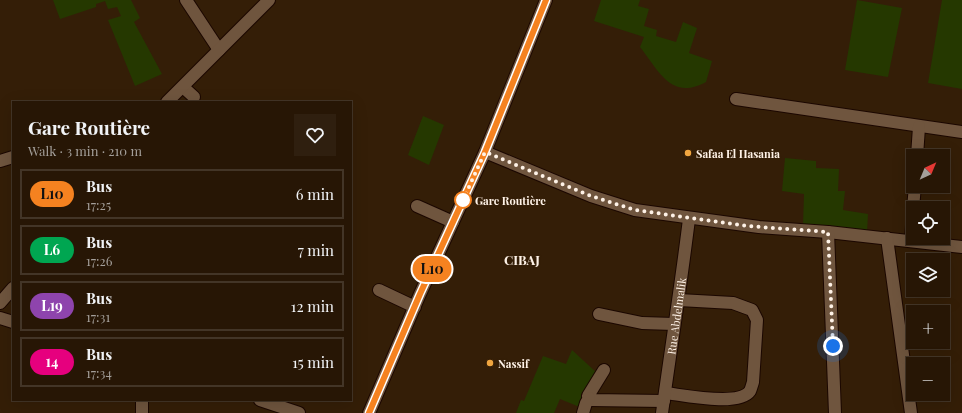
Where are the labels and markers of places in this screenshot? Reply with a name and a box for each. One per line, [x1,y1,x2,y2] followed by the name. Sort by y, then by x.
[696,146,780,161] place label: Safaa El Hasania
[683,148,693,158] marker: Safaa El Hasania
[454,191,472,209] marker: Gare Routière
[475,193,546,208] place label: Gare Routière
[498,356,530,371] place label: Nassif
[485,358,495,368] marker: Nassif

